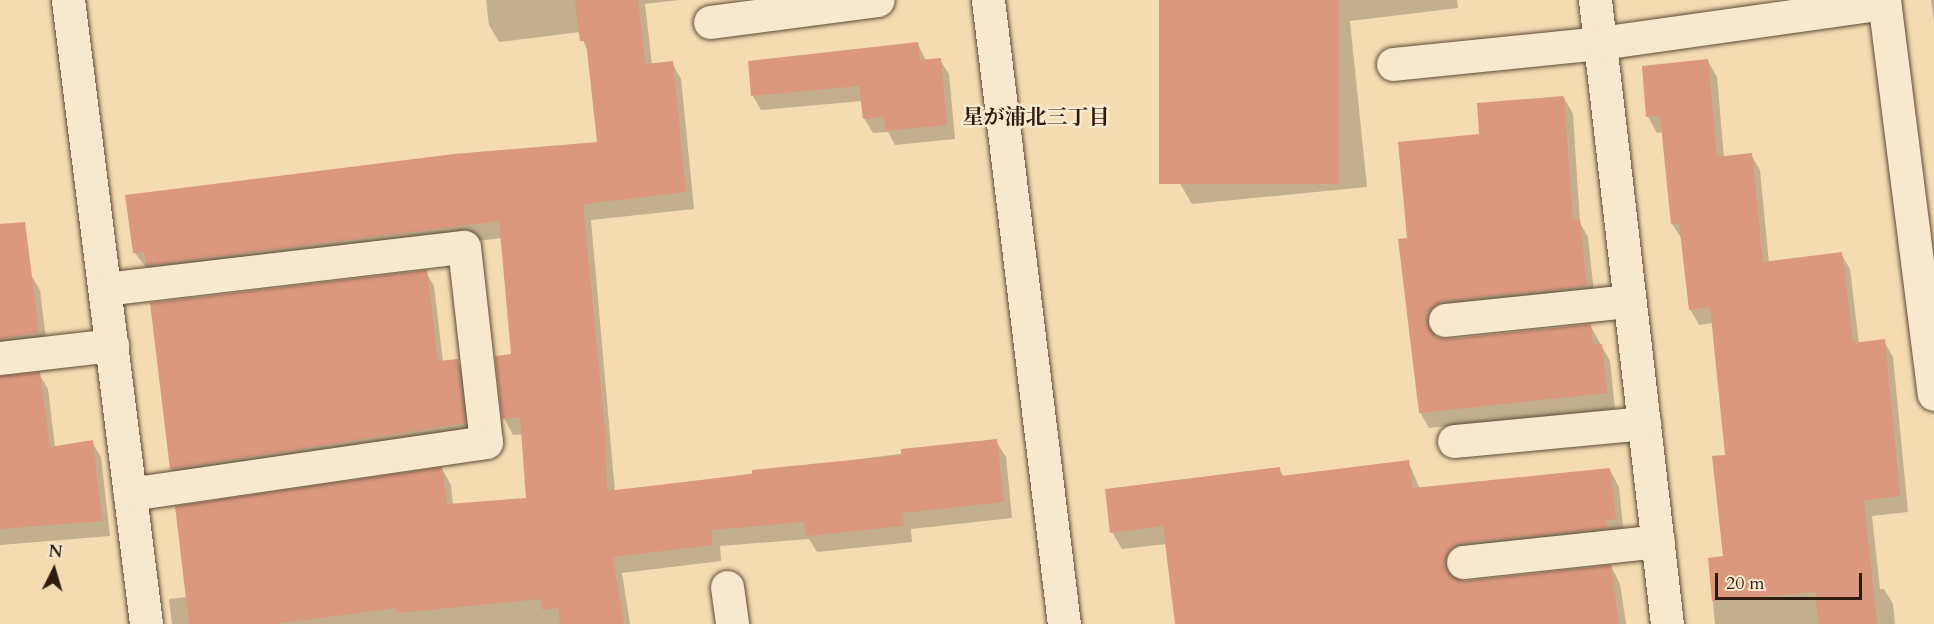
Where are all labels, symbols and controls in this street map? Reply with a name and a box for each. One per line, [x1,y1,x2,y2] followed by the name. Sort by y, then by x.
[963,105,1109,131] district label: 星が浦北三丁目
[24,540,84,600] north arrow
[48,541,63,564] text: N
[1718,561,1865,599] scale bar
[1726,571,1765,596] text: 20 m

